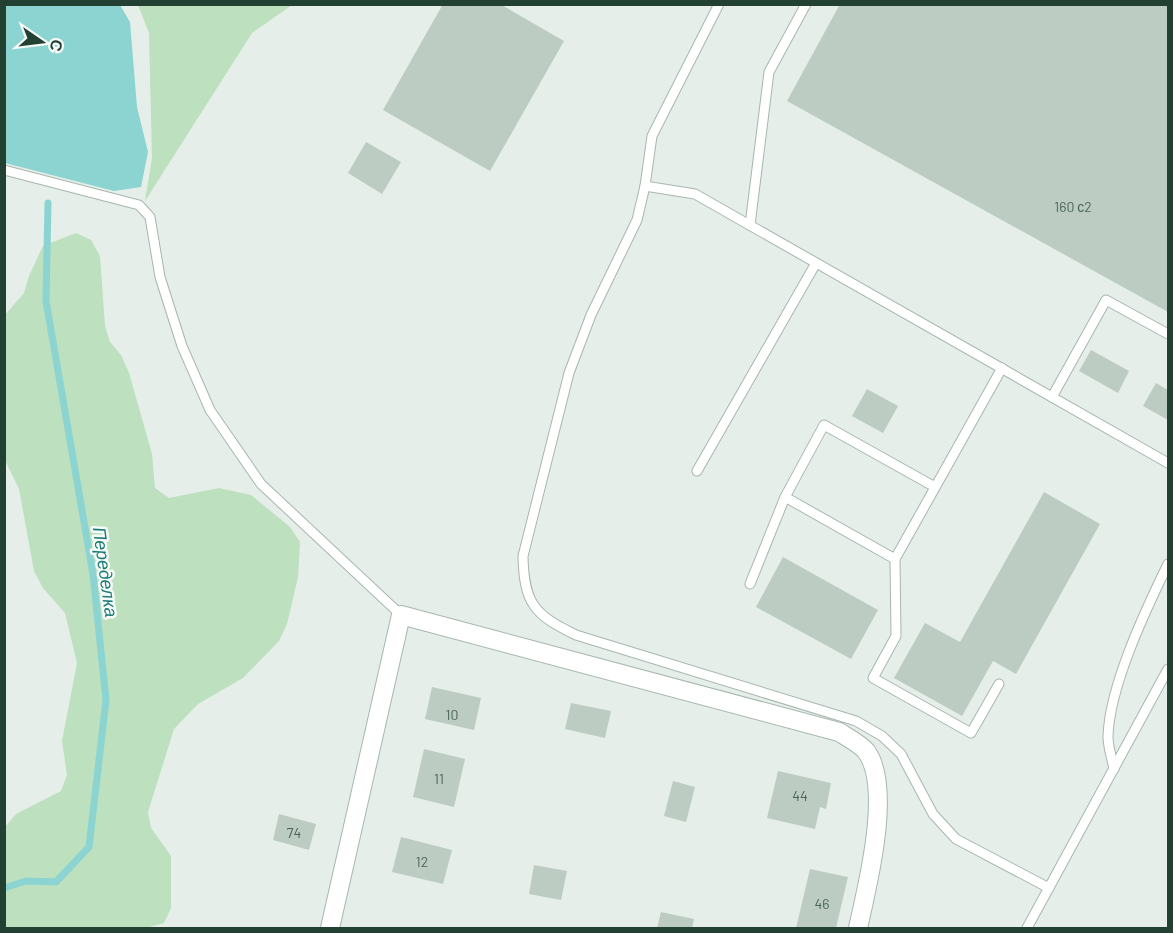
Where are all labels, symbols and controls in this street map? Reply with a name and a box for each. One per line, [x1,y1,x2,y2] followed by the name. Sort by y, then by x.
[12,12,72,72] north arrow
[46,38,68,54] text: С
[1054,198,1092,215] house number: 160 с2
[89,525,123,619] water label: Переделка
[446,706,458,723] house number: 10
[434,770,444,787] house number: 11
[792,787,808,804] house number: 44
[287,824,301,841] house number: 74
[416,853,428,870] house number: 12
[815,895,829,912] house number: 46

